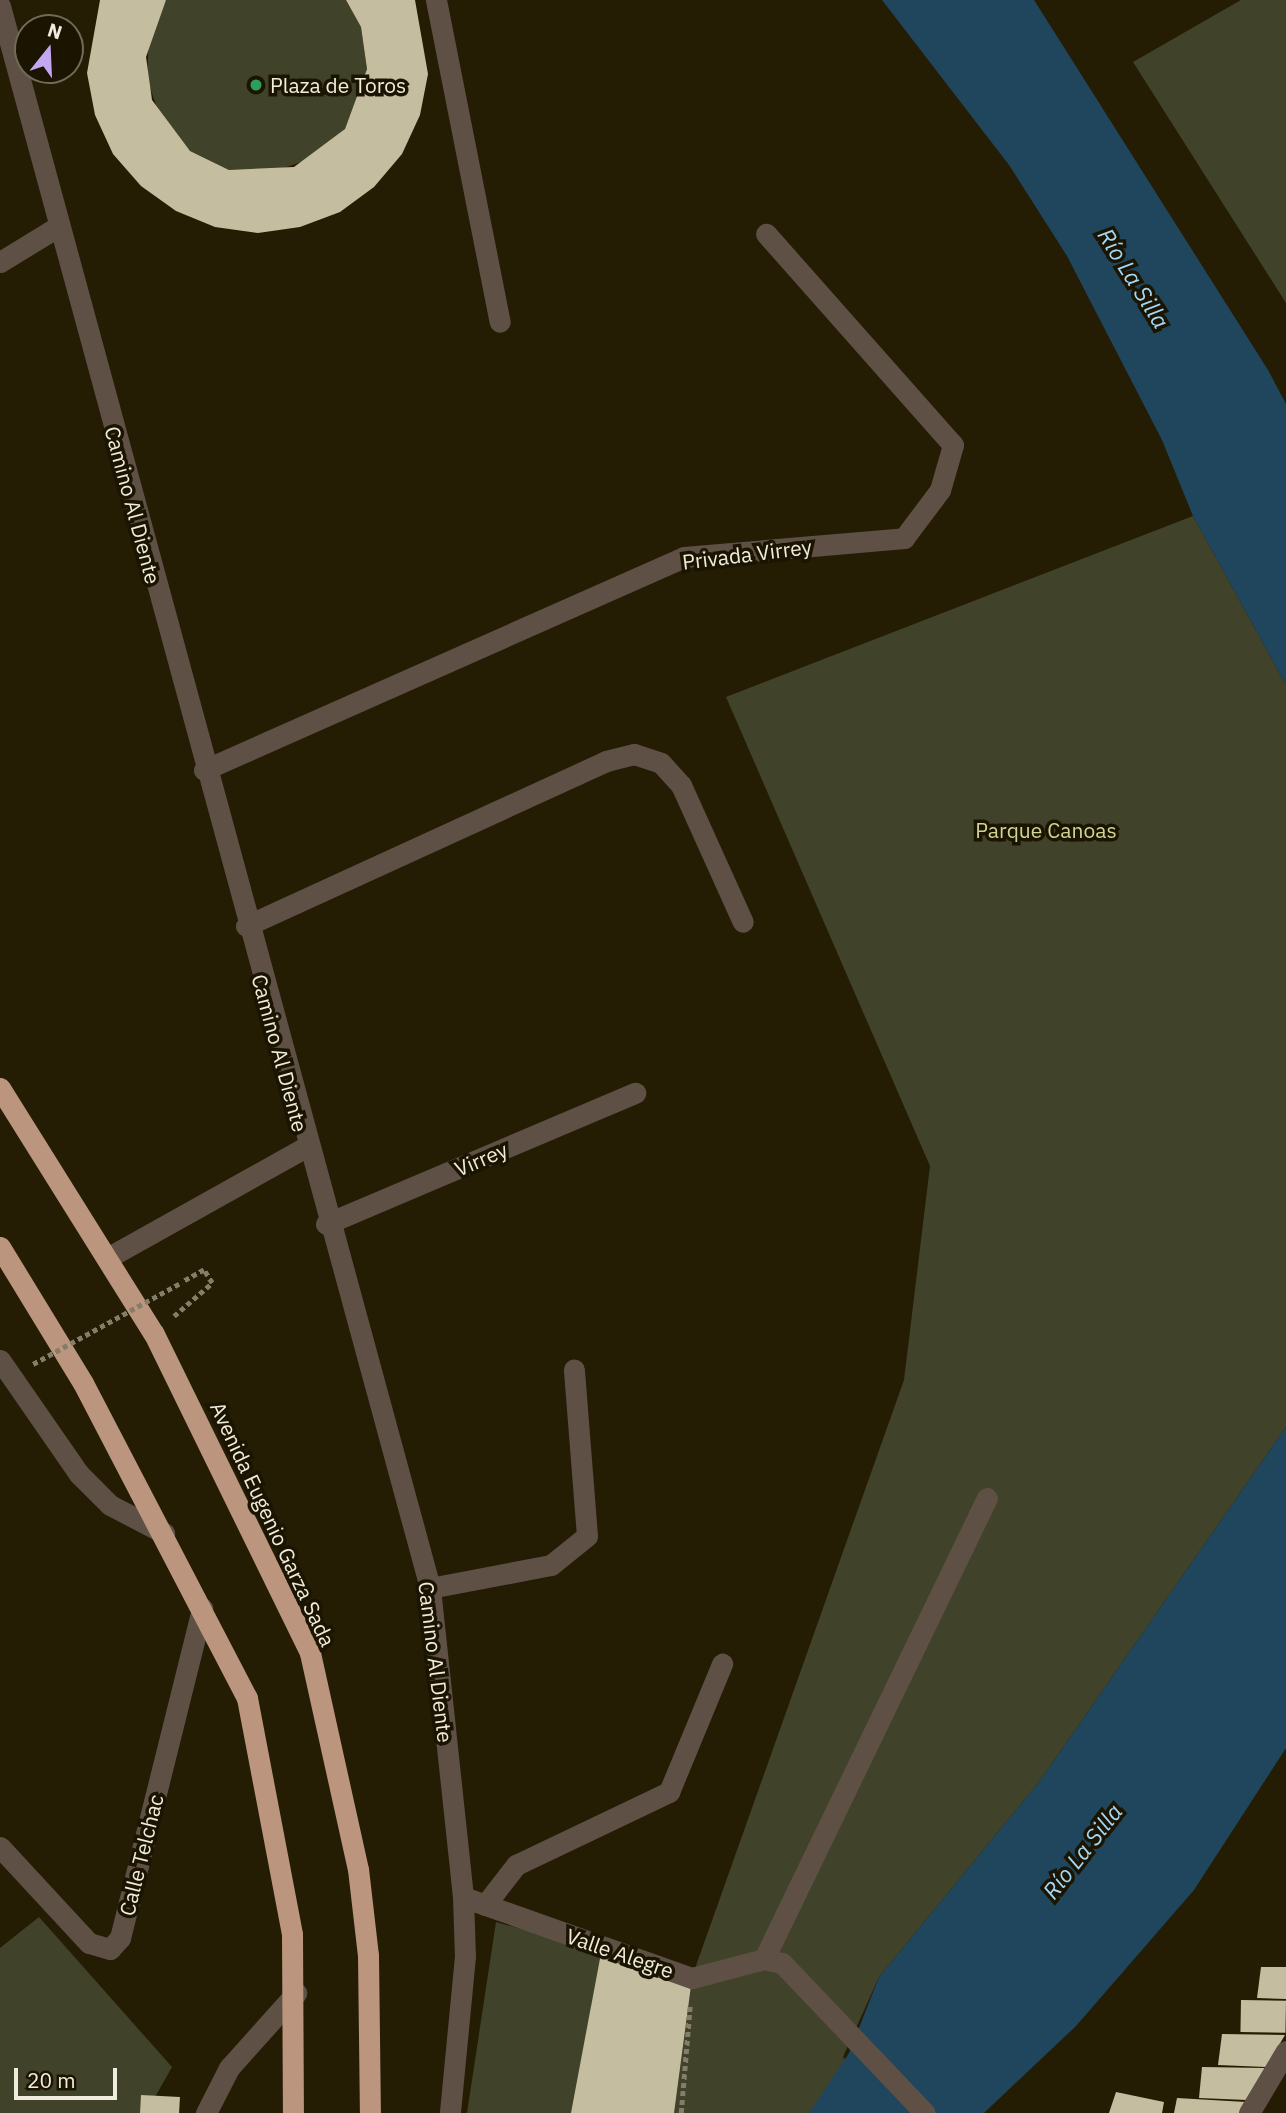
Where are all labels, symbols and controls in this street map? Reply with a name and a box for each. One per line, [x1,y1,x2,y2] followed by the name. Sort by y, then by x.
[14,14,84,84] north arrow
[45,17,65,44] text: N
[270,72,406,98] place label: Plaza de Toros
[248,77,264,93] marker: Plaza de Toros
[1092,223,1176,333] water label: Río La Silla
[100,423,166,587] street label: Camino Al Diente
[681,534,813,574] street label: Privada Virrey
[975,817,1117,843] park label: Parque Canoas
[247,971,313,1135] street label: Camino Al Diente
[451,1137,511,1181] street label: Virrey
[205,1398,341,1650] street label: Avenida Eugenio Garza Sada
[414,1580,458,1744] street label: Camino Al Diente
[114,1792,168,1918] street label: Calle Telchac
[1036,1798,1128,1904] water label: Río La Silla
[563,1923,677,1983] street label: Valle Alegre
[18,2054,121,2098] scale bar
[27,2066,76,2094] text: 20 m

